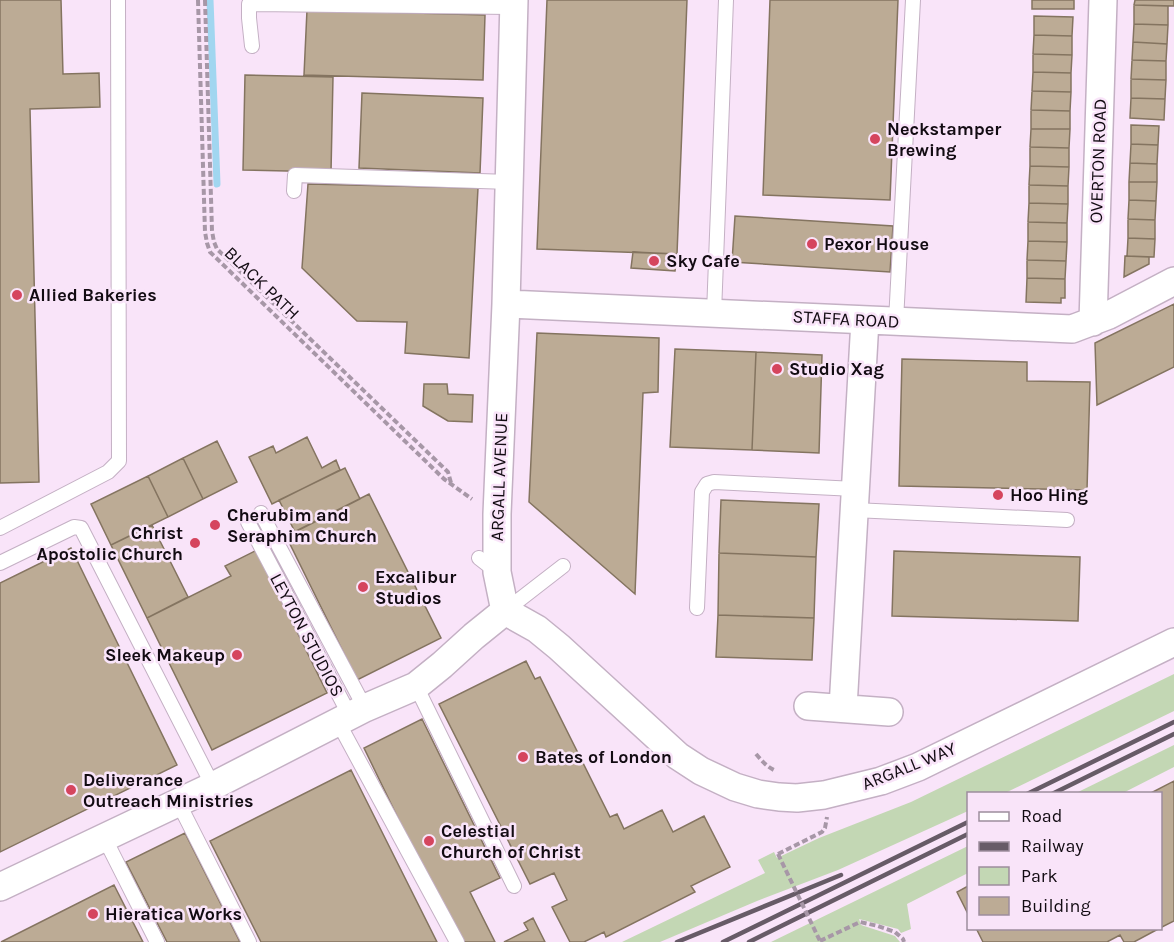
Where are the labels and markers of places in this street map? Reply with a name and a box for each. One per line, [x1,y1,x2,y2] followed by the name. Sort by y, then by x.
[887,118,1001,161] place label: Neckstamper Brewing
[868,132,882,146] marker: Neckstamper Brewing
[824,233,929,255] place label: Pexor House
[805,237,819,251] marker: Pexor House
[666,250,740,272] place label: Sky Cafe
[647,254,661,268] marker: Sky Cafe
[29,284,157,306] place label: Allied Bakeries
[10,288,24,302] marker: Allied Bakeries
[789,358,884,380] place label: Studio Xag
[770,362,784,376] marker: Studio Xag
[1010,484,1088,506] place label: Hoo Hing
[991,488,1005,502] marker: Hoo Hing
[227,504,377,547] place label: Cherubim and Seraphim Church
[208,518,222,532] marker: Cherubim and Seraphim Church
[37,522,183,565] place label: Christ Apostolic Church
[188,536,202,550] marker: Christ Apostolic Church
[375,566,456,609] place label: Excalibur Studios
[356,580,370,594] marker: Excalibur Studios
[105,644,225,666] place label: Sleek Makeup
[230,648,244,662] marker: Sleek Makeup
[535,746,672,768] place label: Bates of London
[516,750,530,764] marker: Bates of London
[83,769,253,812] place label: Deliverance Outreach Ministries
[64,783,78,797] marker: Deliverance Outreach Ministries
[441,820,581,863] place label: Celestial Church of Christ
[422,834,436,848] marker: Celestial Church of Christ
[105,903,242,925] place label: Hieratica Works
[86,907,100,921] marker: Hieratica Works

